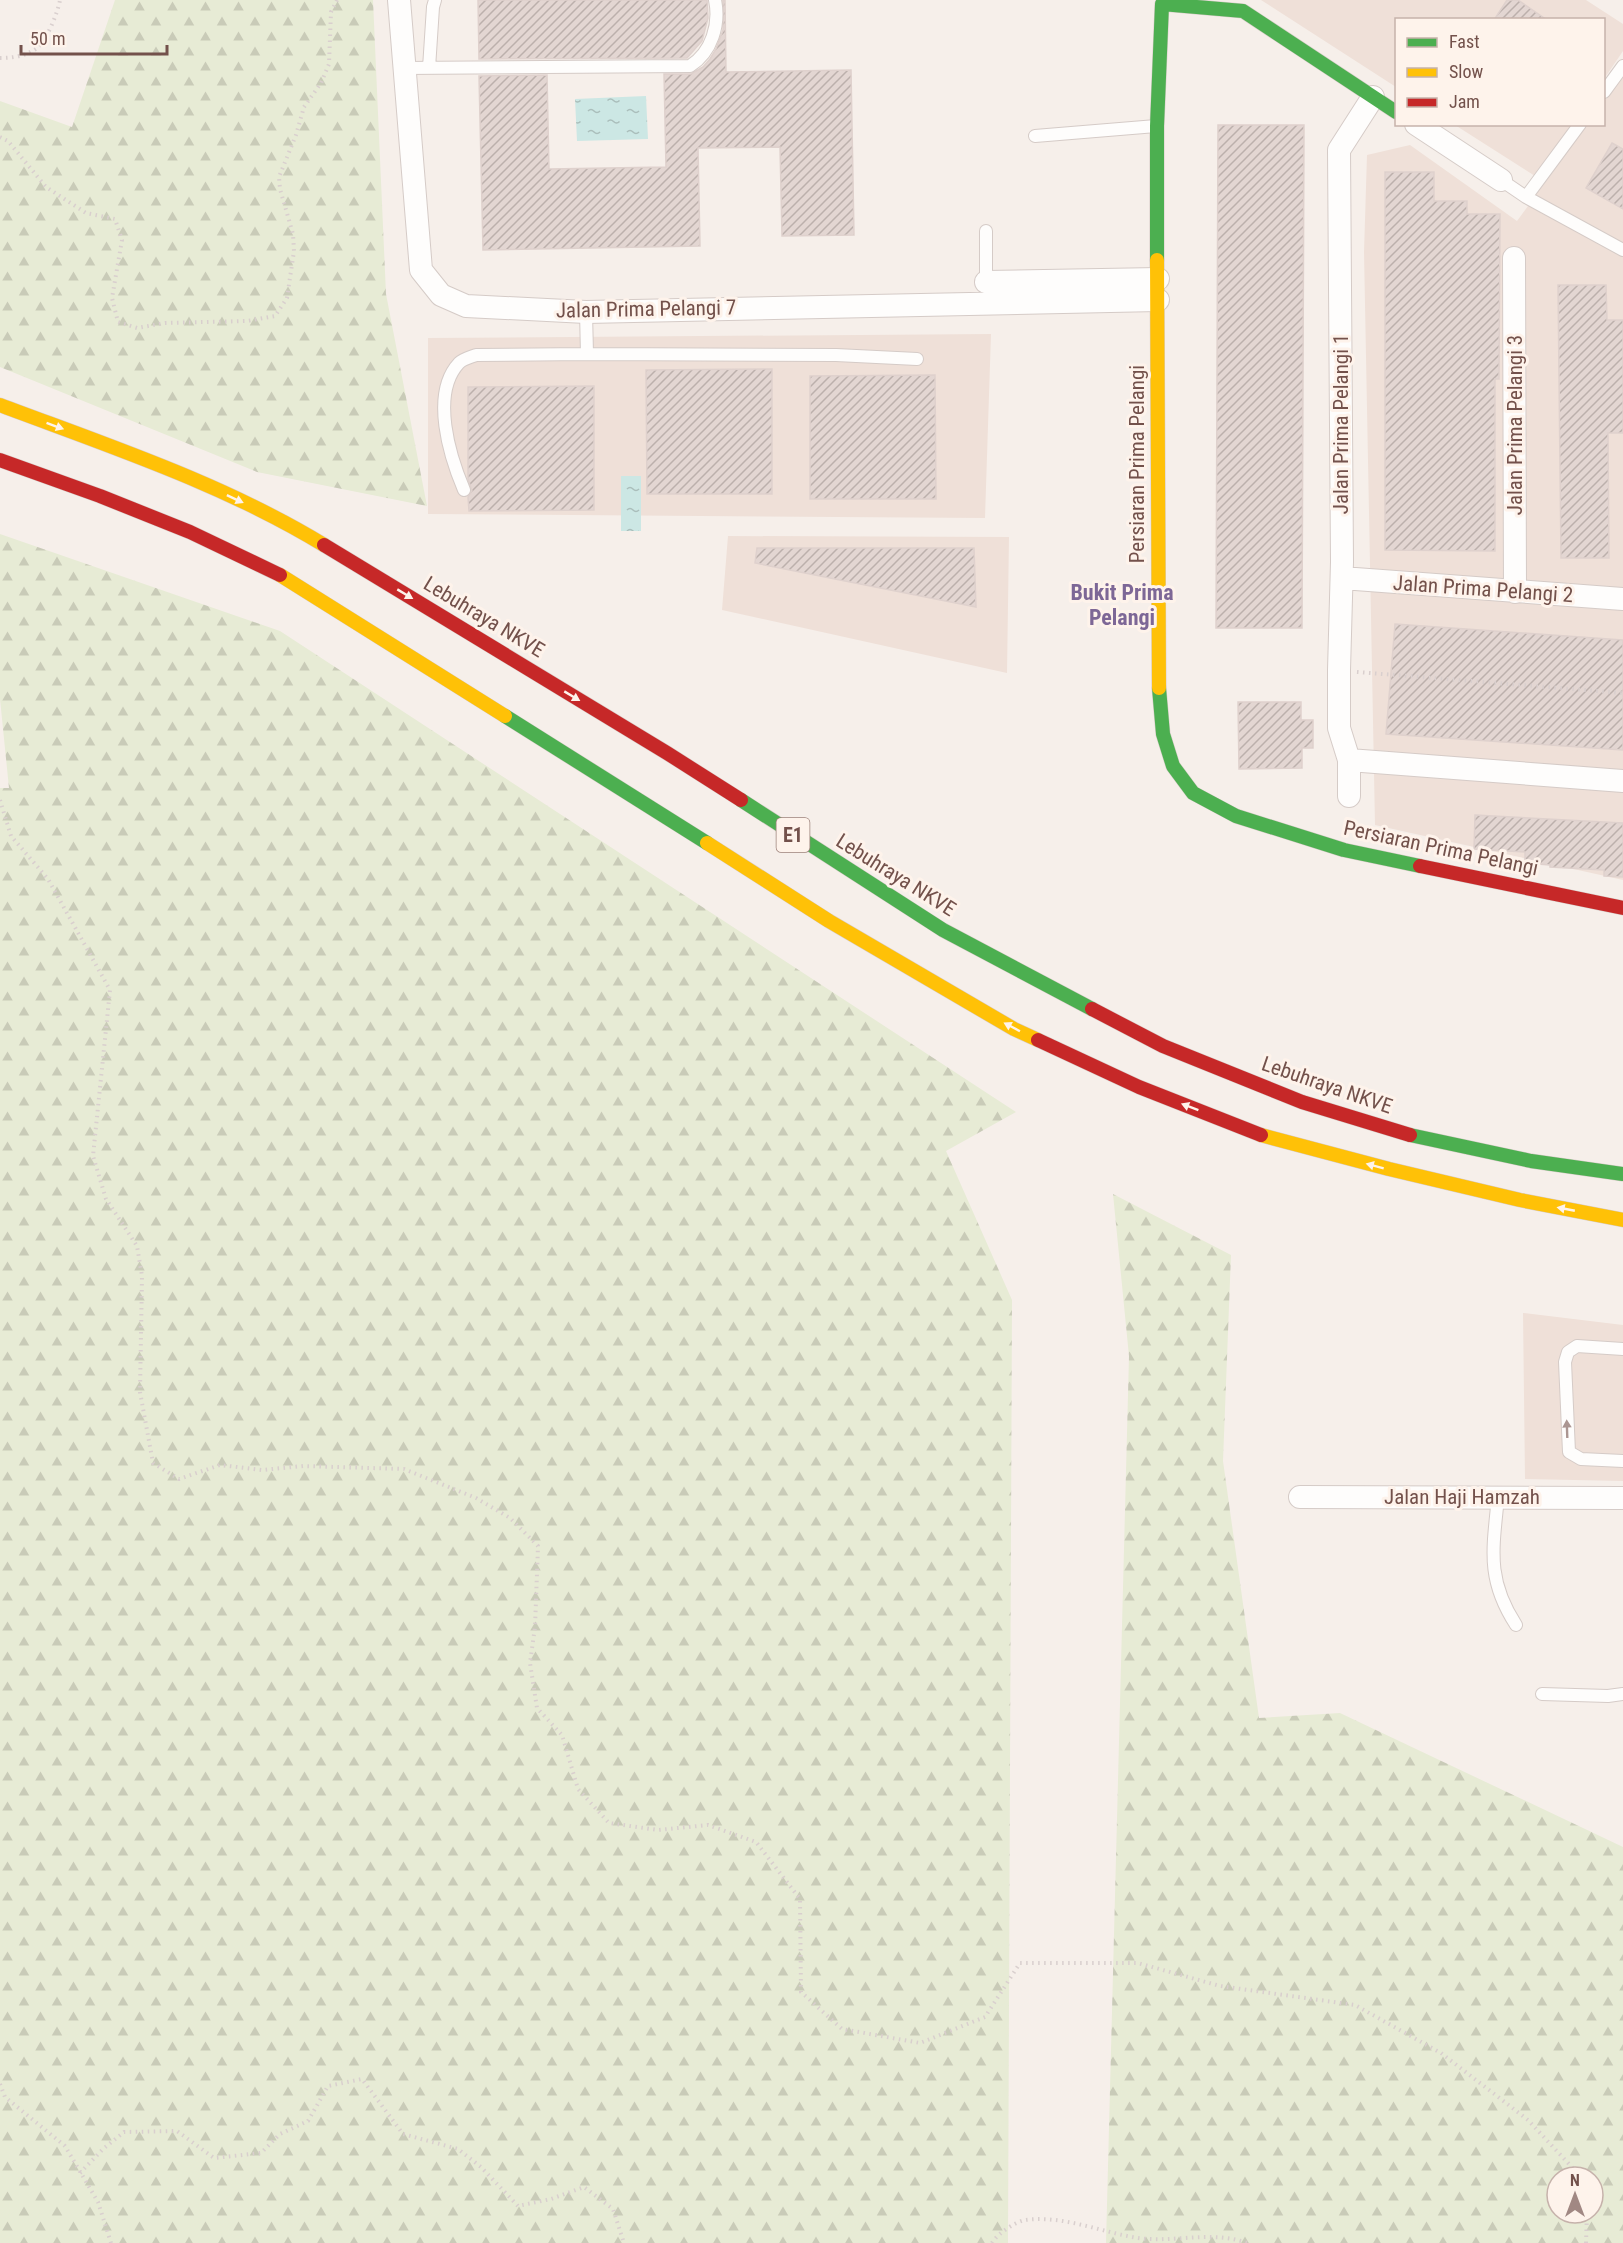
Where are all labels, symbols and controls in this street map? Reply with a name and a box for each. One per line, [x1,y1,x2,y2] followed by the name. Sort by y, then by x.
[21,18,166,56] scale bar
[1395,18,1605,126] legend
[30,28,65,49] text: 50 m
[1449,31,1480,52] text: Fast
[1449,61,1484,82] text: Slow
[1449,91,1480,112] text: Jam
[556,295,736,323] street label: Jalan Prima Pelangi 7
[1329,334,1353,514] street label: Jalan Prima Pelangi 1
[1503,335,1527,515] street label: Jalan Prima Pelangi 3
[1125,365,1149,563] street label: Persiaran Prima Pelangi
[46,422,64,431] one-way arrow
[227,495,244,504] one-way arrow
[1392,571,1574,607] street label: Jalan Prima Pelangi 2
[419,572,549,662] street label: Lebuhraya NKVE
[1070,580,1174,630] district label: Bukit Prima Pelangi
[397,589,413,600] one-way arrow
[564,690,580,701] one-way arrow
[1341,816,1541,880] street label: Persiaran Prima Pelangi
[776,818,810,852] road number: E1
[832,829,960,921] street label: Lebuhraya NKVE
[1003,1022,1020,1032] one-way arrow
[1259,1051,1395,1119] street label: Lebuhraya NKVE
[1181,1101,1199,1111] one-way arrow
[1366,1160,1385,1170] one-way arrow
[1556,1204,1575,1213] one-way arrow
[1562,1419,1571,1438] one-way arrow
[1384,1485,1540,1509] street label: Jalan Haji Hamzah
[1545,2165,1605,2225] north arrow
[1570,2171,1580,2190] text: N

